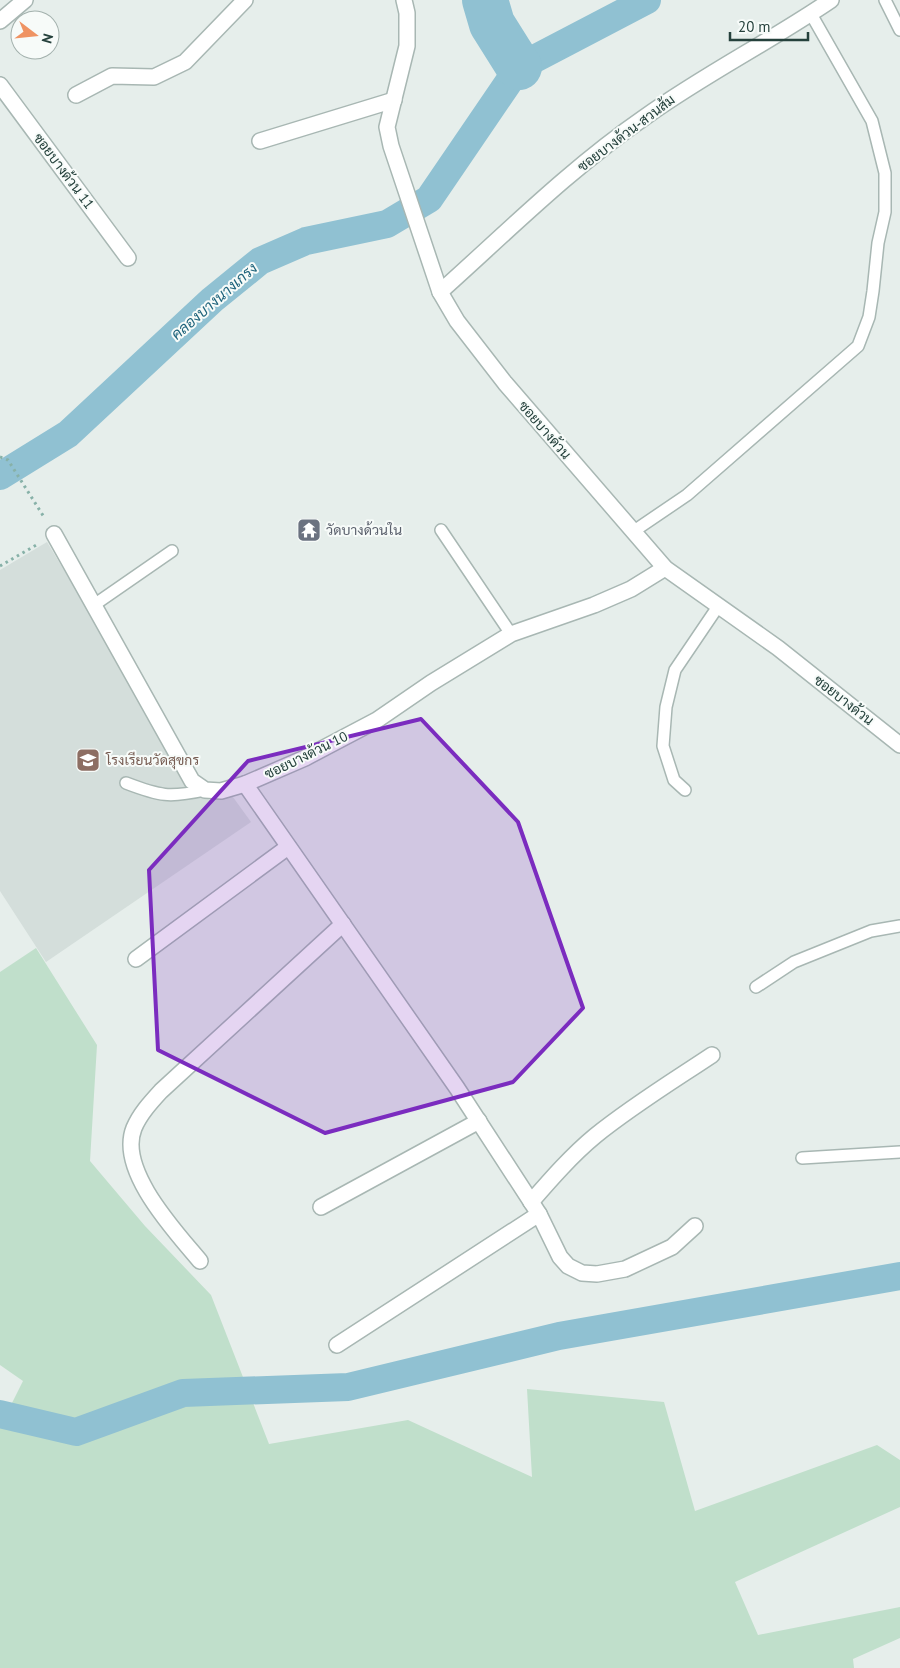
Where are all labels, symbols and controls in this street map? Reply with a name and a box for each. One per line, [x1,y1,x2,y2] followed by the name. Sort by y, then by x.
[10,10,60,60] north arrow
[730,10,808,42] scale bar
[738,17,771,36] text: 20 m
[38,32,57,45] text: N
[574,90,678,176] street label: ซอยบางด้วน-สวนส้ม
[30,129,98,213] street label: ซอยบางด้วน 11
[167,258,261,344] water label: คลองบางนางเกรง
[515,397,575,463] street label: ซอยบางด้วน
[296,517,322,543] temple icon: วัดบางด้วนใน
[326,521,402,539] place label: วัดบางด้วนใน
[810,671,878,729] street label: ซอยบางด้วน
[261,727,351,783] street label: ซอยบางด้วน 10
[75,747,101,773] school or university icon: โรงเรียนวัดสุขกร
[105,751,199,770] place label: โรงเรียนวัดสุขกร

